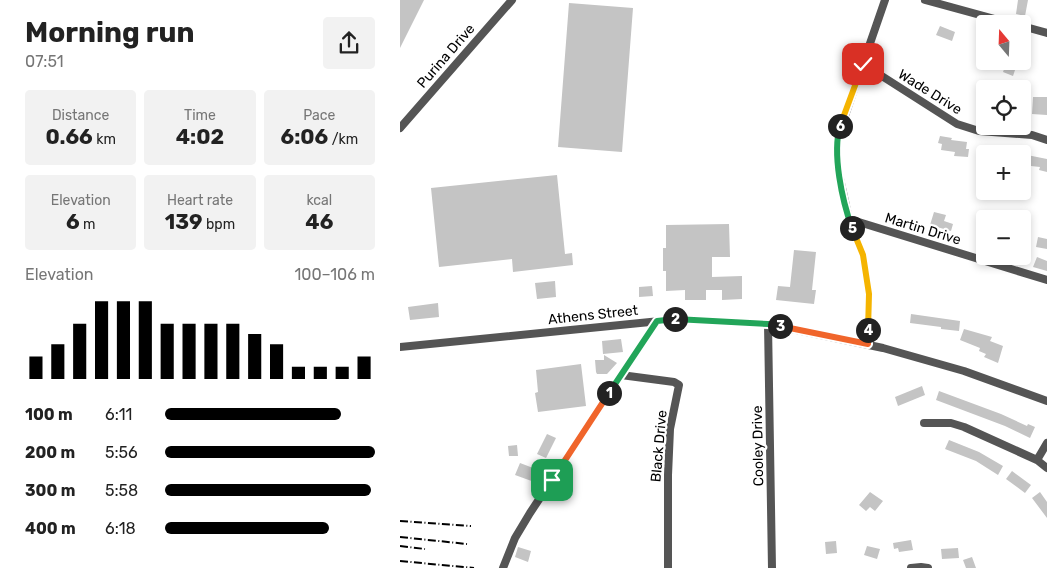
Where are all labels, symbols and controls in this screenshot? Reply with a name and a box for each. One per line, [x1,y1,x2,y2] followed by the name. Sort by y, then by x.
[976,15,1031,70] north arrow
[976,15,1031,265] map controls
[25,16,194,49] text: Morning run
[323,17,375,69] button: share
[414,20,479,92] street label: Purina Drive
[842,43,884,85] pin
[849,50,877,78] icon: check
[25,52,64,71] text: 07:51
[895,66,965,118] street label: Wade Drive
[976,80,1031,135] button: locate
[52,107,109,124] text: Distance
[184,107,216,124] text: Time
[303,107,335,124] text: Pace
[828,114,852,138] pin: 6
[836,118,845,135] text: 6
[45,124,93,149] text: 0.66
[176,124,224,149] text: 4:02
[281,124,328,149] text: 6:06
[93,131,116,148] text: km
[328,131,358,148] text: /km
[976,145,1031,200] button: +
[51,192,111,209] text: Elevation
[167,192,233,209] text: Heart rate
[306,192,332,209] text: kcal
[66,209,80,234] text: 6
[165,209,203,234] text: 139
[305,209,333,234] text: 46
[883,209,963,249] street label: Martin Drive
[976,210,1031,265] button: −
[80,216,95,233] text: m
[203,216,235,233] text: bpm
[840,216,864,240] pin: 5
[848,220,857,237] text: 5
[25,265,94,284] text: Elevation
[294,265,375,284] text: 100–106 m
[547,302,639,328] street label: Athens Street
[662,306,688,332] pin: 2
[671,311,680,328] text: 2
[768,314,792,338] pin: 3
[776,318,785,335] text: 3
[856,318,880,342] pin: 4
[864,322,873,339] text: 4
[596,380,622,406] pin: 1
[606,385,613,402] text: 1
[25,405,73,424] text: 100 m
[105,405,132,424] text: 6:11
[749,405,767,487] street label: Cooley Drive
[647,409,671,483] street label: Black Drive
[25,443,75,462] text: 200 m
[105,443,138,462] text: 5:56
[531,459,573,501] pin
[538,466,566,494] icon: arrive
[25,481,75,500] text: 300 m
[105,481,138,500] text: 5:58
[25,519,76,538] text: 400 m
[105,519,136,538] text: 6:18

